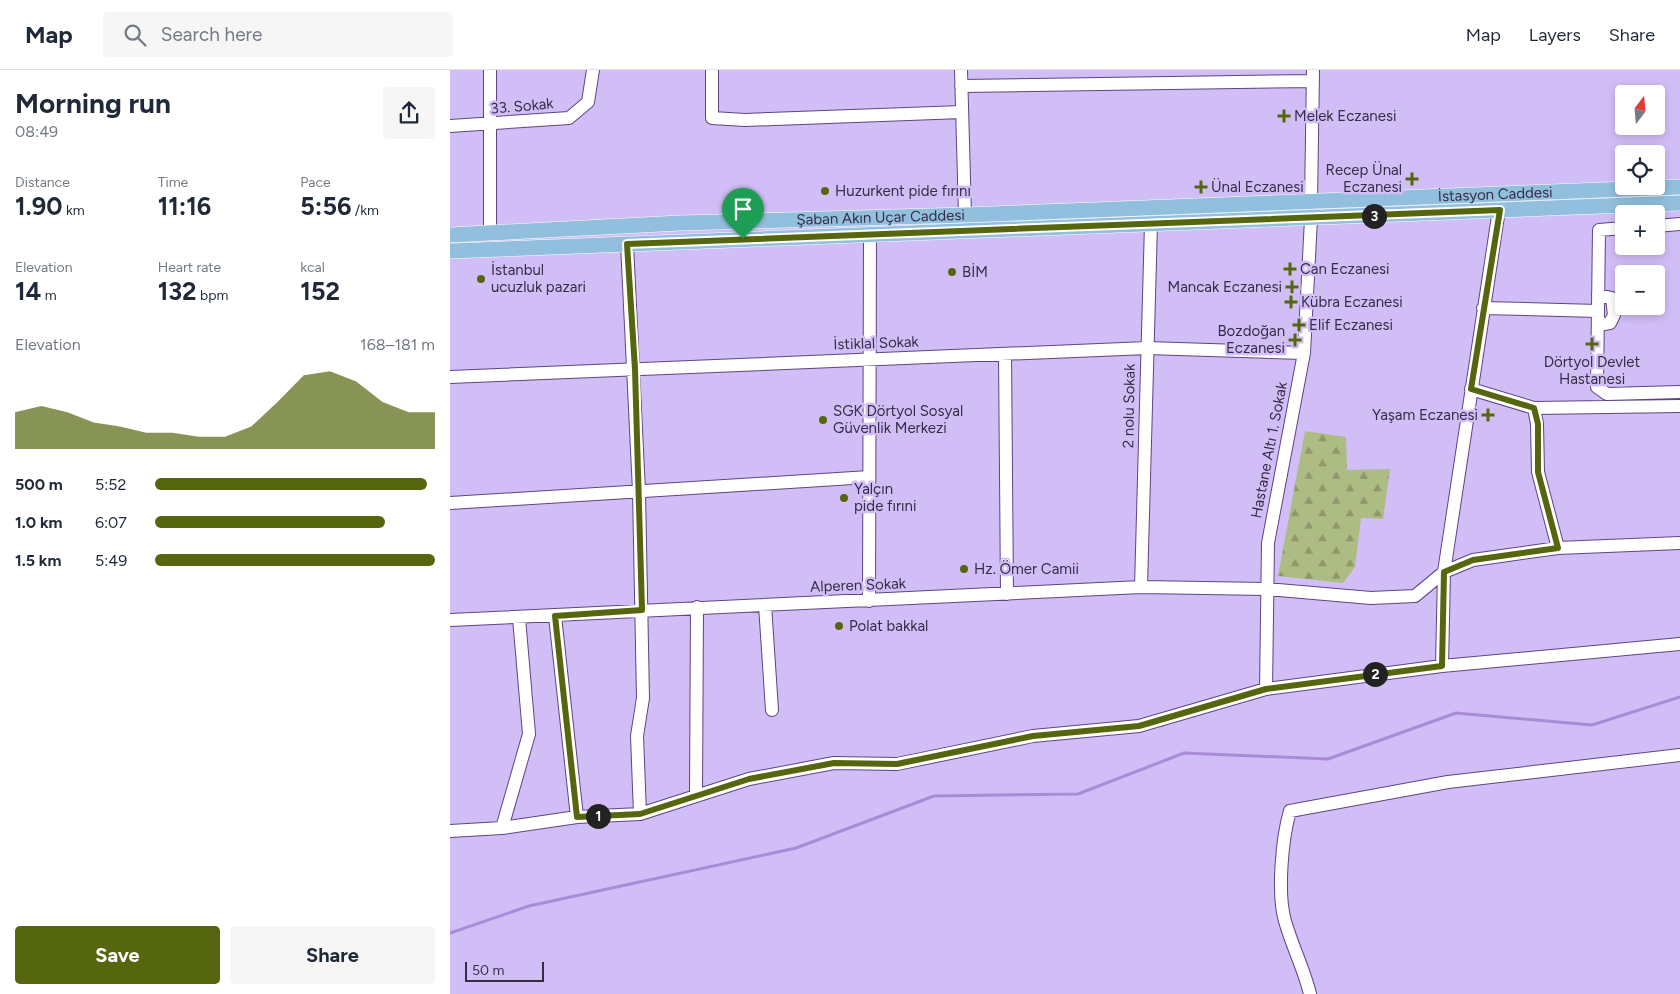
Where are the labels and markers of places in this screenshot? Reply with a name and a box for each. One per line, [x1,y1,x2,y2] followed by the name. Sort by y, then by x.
[1294,107,1396,125] place label: Melek Eczanesi
[1278,110,1290,122] marker: Melek Eczanesi
[1326,161,1402,196] place label: Recep Ünal Eczanesi
[1406,173,1418,185] marker: Recep Ünal Eczanesi
[1211,178,1304,196] place label: Ünal Eczanesi
[1195,181,1207,193] marker: Ünal Eczanesi
[835,182,971,200] place label: Huzurkent pide fırını
[819,185,831,197] marker: Huzurkent pide fırını
[722,188,764,239] pin
[1362,204,1386,228] pin: 3
[1300,260,1390,278] place label: Can Eczanesi
[491,261,586,296] place label: İstanbul ucuzluk pazari
[962,263,988,281] place label: BİM
[1284,263,1296,275] marker: Can Eczanesi
[946,266,958,278] marker: BİM
[475,273,487,285] marker: İstanbul ucuzluk pazari
[1168,278,1282,296] place label: Mancak Eczanesi
[1286,281,1298,293] marker: Mancak Eczanesi
[1301,293,1403,311] place label: Kübra Eczanesi
[1285,296,1297,308] marker: Kübra Eczanesi
[1309,316,1393,334] place label: Elif Eczanesi
[1293,319,1305,331] marker: Elif Eczanesi
[1217,322,1285,357] place label: Bozdoğan Eczanesi
[1289,334,1301,346] marker: Bozdoğan Eczanesi
[1585,337,1599,351] marker: Dörtyol Devlet Hastanesi
[1544,353,1641,388] place label: Dörtyol Devlet Hastanesi
[833,402,963,437] place label: SGK Dörtyol Sosyal Güvenlik Merkezi
[1372,406,1478,424] place label: Yaşam Eczanesi
[1482,409,1494,421] marker: Yaşam Eczanesi
[817,414,829,426] marker: SGK Dörtyol Sosyal Güvenlik Merkezi
[854,480,916,515] place label: Yalçın pide fırıni
[838,492,850,504] marker: Yalçın pide fırıni
[974,560,1079,578] place label: Hz. Ömer Camii
[958,563,970,575] marker: Hz. Ömer Camii
[849,617,928,635] place label: Polat bakkal
[833,620,845,632] marker: Polat bakkal
[1362,662,1388,686] pin: 2
[586,804,610,828] pin: 1

